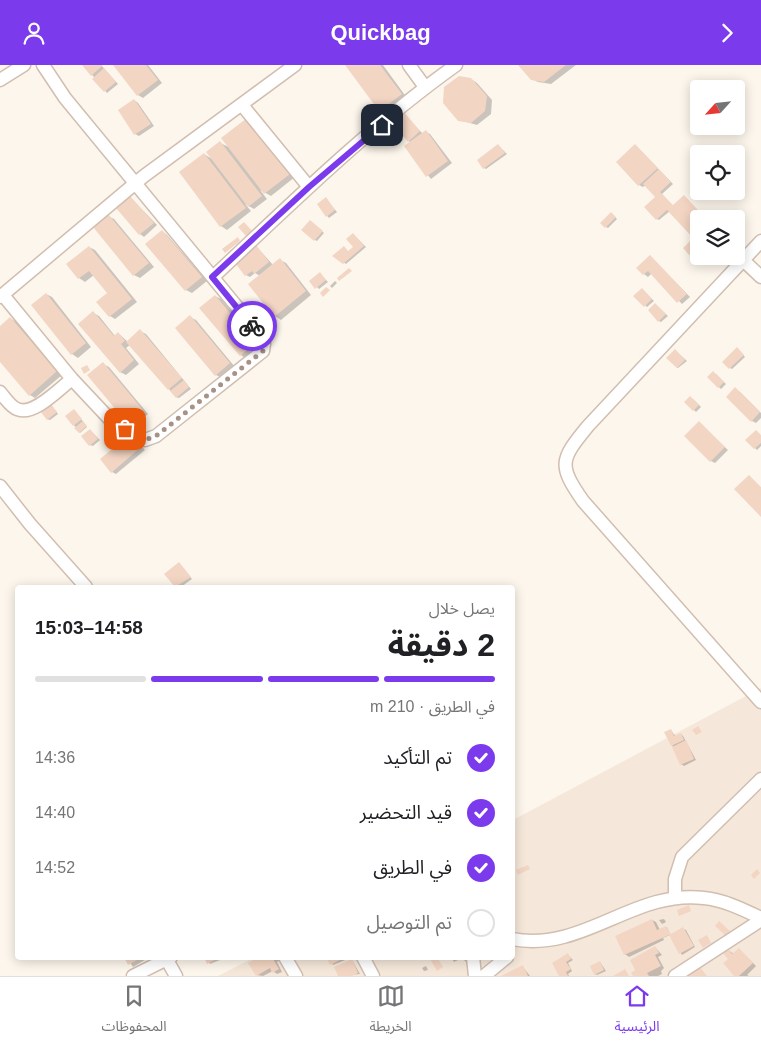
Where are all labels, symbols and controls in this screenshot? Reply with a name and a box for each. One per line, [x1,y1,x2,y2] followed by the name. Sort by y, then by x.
[20,19,48,47] icon: person
[713,19,741,47] icon: forward
[330,20,431,45] text: Quickbag
[690,80,745,135] north arrow
[690,80,745,265] map controls
[361,104,403,146] pin
[368,111,396,139] icon: home
[690,145,745,200] button: locate
[690,210,745,265] button: layers
[227,301,277,351] courier
[238,312,266,340] icon: bike
[104,408,146,450] pin
[111,415,139,443] icon: bag
[429,600,495,617] text: يصل خلال
[35,617,143,638] text: 14:58–15:03
[388,627,495,663] text: 2 دقيقة
[370,698,495,715] text: في الطريق · 210 m
[467,744,495,772] icon: check
[383,747,452,768] text: تم التأكيد
[35,749,75,766] text: 14:36
[467,799,495,827] icon: check
[360,802,452,823] text: قيد التحضير
[35,804,75,821] text: 14:40
[467,854,495,882] icon: check
[373,857,452,878] text: في الطريق
[35,859,75,876] text: 14:52
[367,912,452,933] text: تم التوصيل
[102,982,167,1041] tab: المحفوظات
[370,982,411,1041] tab: الخريطة
[614,982,660,1041] tab: الرئيسية

